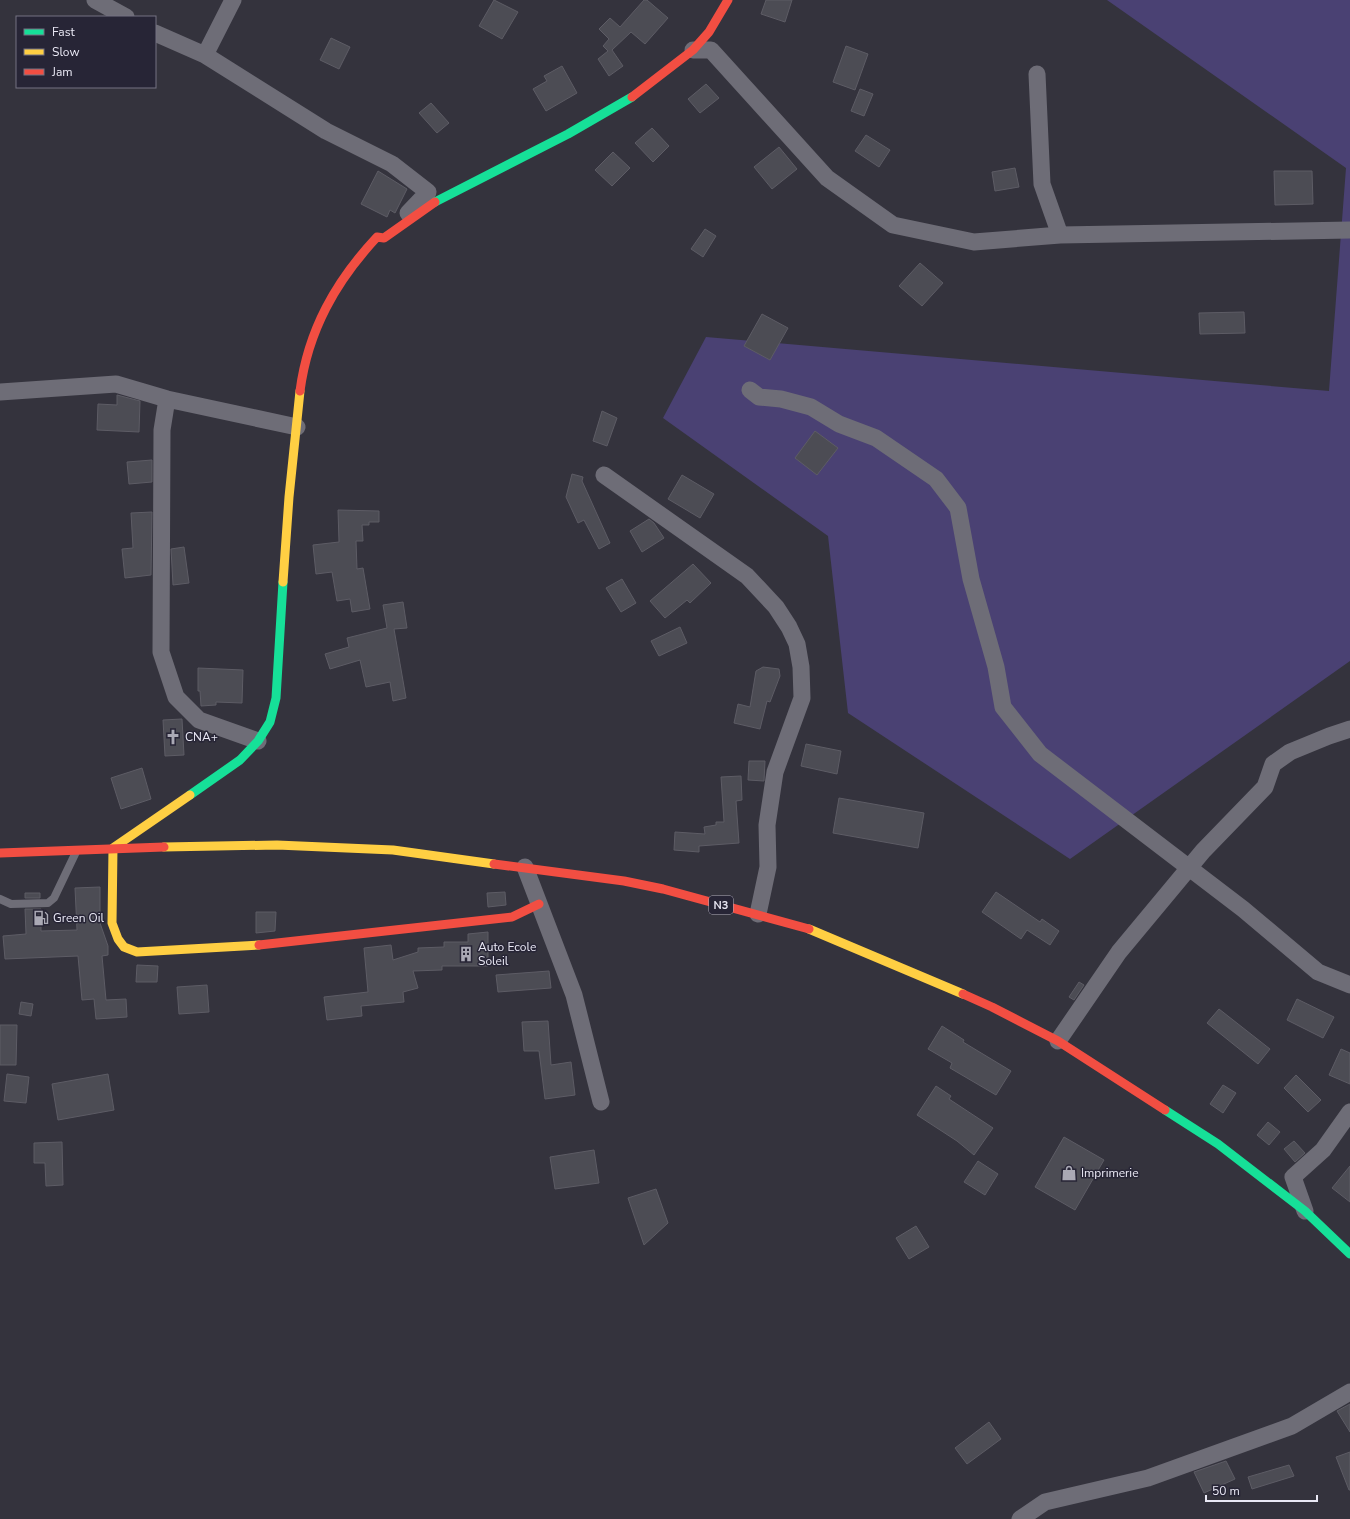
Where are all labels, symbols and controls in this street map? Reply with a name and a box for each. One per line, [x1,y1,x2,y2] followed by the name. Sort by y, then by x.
[16,16,156,88] legend
[52,24,75,40] text: Fast
[52,44,80,60] text: Slow
[51,64,73,80] text: Jam
[164,728,182,746] church icon: CNA+
[185,729,218,745] place label: CNA+
[709,896,733,914] road number: N3
[32,909,50,927] fuel station icon: Green Oil
[53,910,105,926] place label: Green Oil
[478,939,536,969] place label: Auto Ecole Soleil
[457,945,475,963] building icon: Auto Ecole Soleil
[1060,1164,1078,1182] shop icon: Imprimerie
[1081,1165,1139,1181] place label: Imprimerie
[1206,1477,1317,1503] scale bar
[1212,1483,1240,1499] text: 50 m

